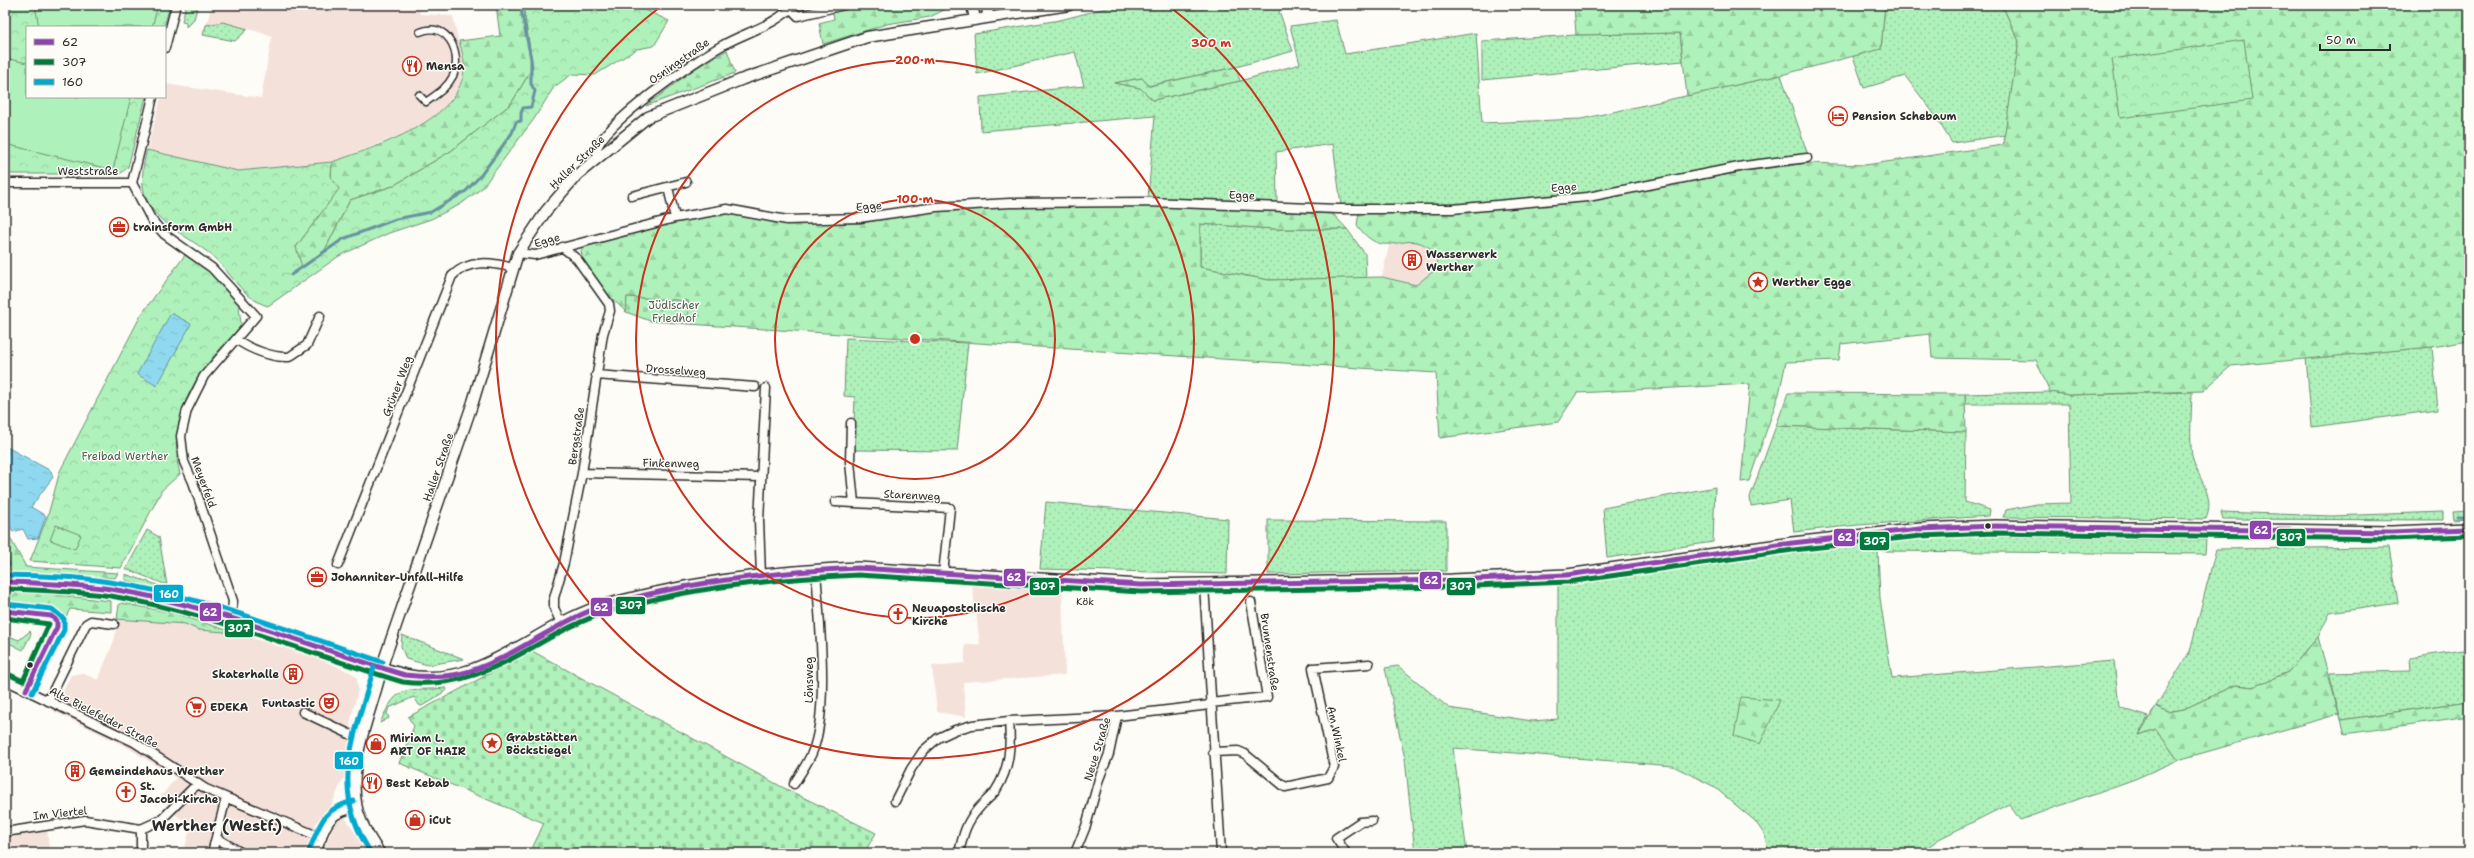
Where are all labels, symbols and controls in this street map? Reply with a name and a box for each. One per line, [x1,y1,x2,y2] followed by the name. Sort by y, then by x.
[26,26,166,98] legend
[2320,26,2390,52] scale bar
[2326,32,2356,48] text: 50 m
[62,34,78,50] text: 62
[646,35,713,88] street label: Osningstraße
[1191,35,1231,51] text: 300 m
[895,52,935,68] text: 200 m
[62,54,86,70] text: 307
[401,55,423,77] restaurant icon: Mensa
[426,59,465,74] place label: Mensa
[62,74,83,90] text: 160
[1827,105,1849,127] hotel icon: Pension Schebaum
[1852,109,1957,124] place label: Pension Schebaum
[546,132,608,193] street label: Haller Straße
[58,164,118,179] street label: Weststraße
[1551,179,1578,196] street label: Egge
[1229,188,1255,203] street label: Egge
[897,191,934,207] text: 100 m
[855,198,883,215] street label: Egge
[108,216,130,238] office icon: trainsform GmbH
[133,220,232,235] place label: trainsform GmbH
[533,230,562,251] street label: Egge
[1426,247,1497,275] place label: Wasserwerk Werther
[1401,249,1423,271] building icon: Wasserwerk Werther
[1747,271,1769,293] place icon: Werther Egge
[1772,275,1852,290] place label: Werther Egge
[648,298,700,326] park label: Jüdischer Friedhof
[908,332,922,346] centre of rings
[379,353,416,419] street label: Grüner Weg
[645,361,707,380] street label: Drosselweg
[565,406,588,466] street label: Bergstraße
[420,431,457,503] street label: Haller Straße
[82,449,168,464] park label: Freibad Werther
[187,454,220,510] street label: Meyerfeld
[643,456,700,471] street label: Finkenweg
[883,487,941,504] street label: Starenweg
[2249,520,2272,540] line badge: 62
[1983,521,1993,531] unlabelled marker
[2253,523,2269,538] text: 62
[1833,528,1856,547] line badge: 62
[2276,528,2306,547] line badge: 307
[1837,530,1853,545] text: 62
[2280,530,2303,545] text: 307
[1859,531,1890,551] line badge: 307
[1864,534,1887,549] text: 307
[306,566,328,588] office icon: Johanniter-Unfall-Hilfe
[1003,568,1026,587] line badge: 62
[331,570,464,585] place label: Johanniter-Unfall-Hilfe
[1006,570,1022,585] text: 62
[1419,571,1442,590] line badge: 62
[1423,573,1439,588] text: 62
[1029,577,1060,596] line badge: 307
[1446,577,1476,596] line badge: 307
[1033,579,1056,594] text: 307
[1450,579,1473,594] text: 307
[153,584,184,603] line badge: 160
[1080,584,1090,594] marker: Kök
[159,587,179,602] text: 160
[1076,595,1094,608] place label: Kök
[615,596,646,615] line badge: 307
[590,597,613,617] line badge: 62
[620,598,643,613] text: 307
[593,600,609,615] text: 62
[912,601,1006,629] place label: Neuapostolische Kirche
[199,602,222,622] line badge: 62
[887,603,909,625] church icon: Neuapostolische Kirche
[202,605,218,620] text: 62
[1257,612,1282,692] street label: Brunnenstraße
[224,619,254,638] line badge: 307
[228,621,251,636] text: 307
[802,656,817,703] street label: Lönsweg
[25,660,35,670] unlabelled marker
[282,663,304,685] building icon: Skaterhalle
[212,667,279,682] place label: Skaterhalle
[47,683,161,752] street label: Alte Bielefelder Straße
[318,692,340,714] theatre icon: Funtastic
[185,696,207,718] supermarket icon: EDEKA
[262,696,315,711] place label: Funtastic
[210,700,249,715] place label: EDEKA
[1323,705,1350,764] street label: Am Winkel
[1081,715,1114,783] street label: Neue Straße
[506,730,578,758] place label: Grabstätten Böckstiegel
[390,731,466,759] place label: Miriam L. ART OF HAIR
[481,732,503,754] place icon: Grabstätten Böckstiegel
[365,733,387,755] shop icon: Miriam L. ART OF HAIR
[334,751,364,770] line badge: 160
[339,754,359,769] text: 160
[64,760,86,782] building icon: Gemeindehaus Werther
[89,764,224,779] place label: Gemeindehaus Werther
[361,772,383,794] restaurant icon: Best Kebab
[386,776,450,791] place label: Best Kebab
[140,779,219,807] place label: St. Jacobi-Kirche
[115,781,137,803] church icon: St. Jacobi-Kirche
[32,803,88,824] street label: Im Viertel
[404,809,426,831] shop icon: iCut
[429,813,452,828] place label: iCut
[152,816,282,836] district label: Werther (Westf.)

